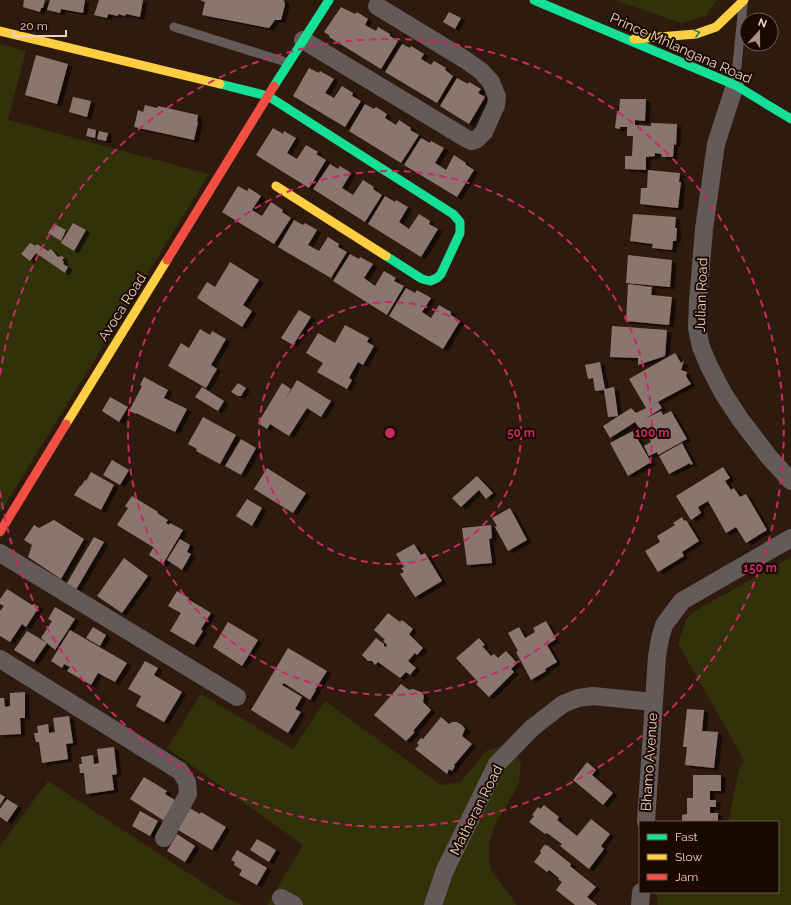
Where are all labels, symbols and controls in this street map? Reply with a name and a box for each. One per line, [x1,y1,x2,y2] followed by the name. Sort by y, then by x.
[608,9,754,87] street label: Prince Mhlangana Road
[14,12,66,38] scale bar
[739,12,779,52] north arrow
[756,16,769,31] text: N
[20,19,48,33] text: 20 m
[694,29,701,38] one-way arrow
[692,257,710,333] street label: Julian Road
[95,270,149,344] street label: Avoca Road
[383,426,397,440] centre of rings
[507,426,535,440] text: 50 m
[635,426,669,440] text: 100 m
[743,561,777,575] text: 150 m
[638,712,660,812] street label: Bhamo Avenue
[446,762,506,858] street label: Matheran Road
[639,821,779,893] legend
[675,830,698,844] text: Fast
[675,850,702,864] text: Slow
[675,870,698,884] text: Jam

